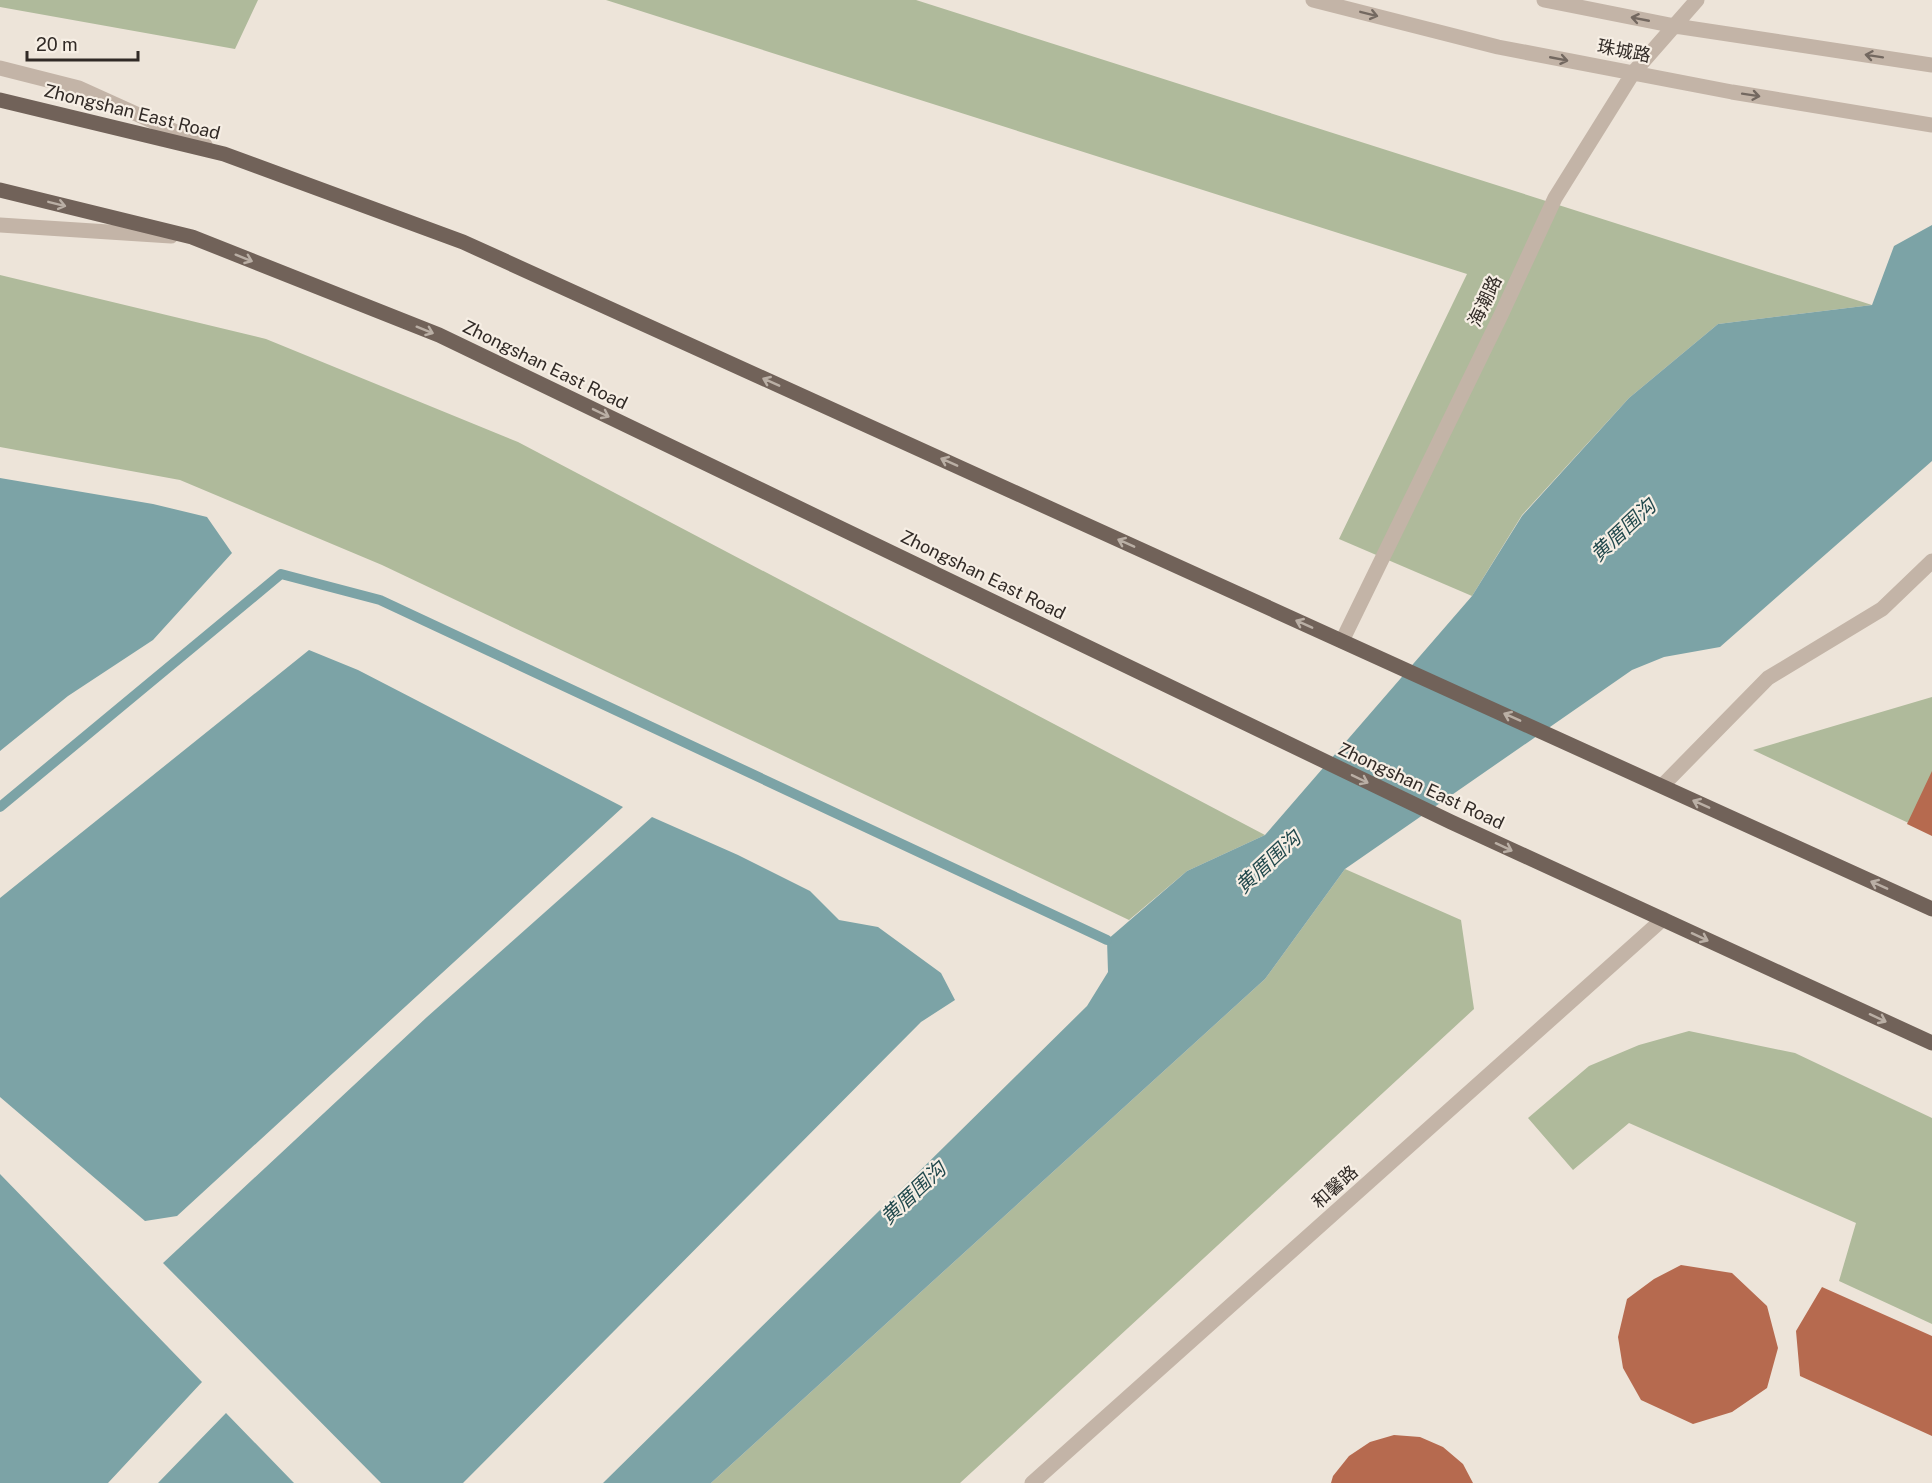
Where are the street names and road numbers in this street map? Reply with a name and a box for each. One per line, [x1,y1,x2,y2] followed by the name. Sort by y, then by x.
[1596,35,1653,66] street label: 珠城路
[42,79,222,144] street label: Zhongshan East Road
[1464,272,1505,330] street label: 海潮路
[459,315,631,414] street label: Zhongshan East Road
[897,525,1069,624] street label: Zhongshan East Road
[1335,738,1508,833] street label: Zhongshan East Road
[1308,1161,1362,1212] street label: 和馨路

